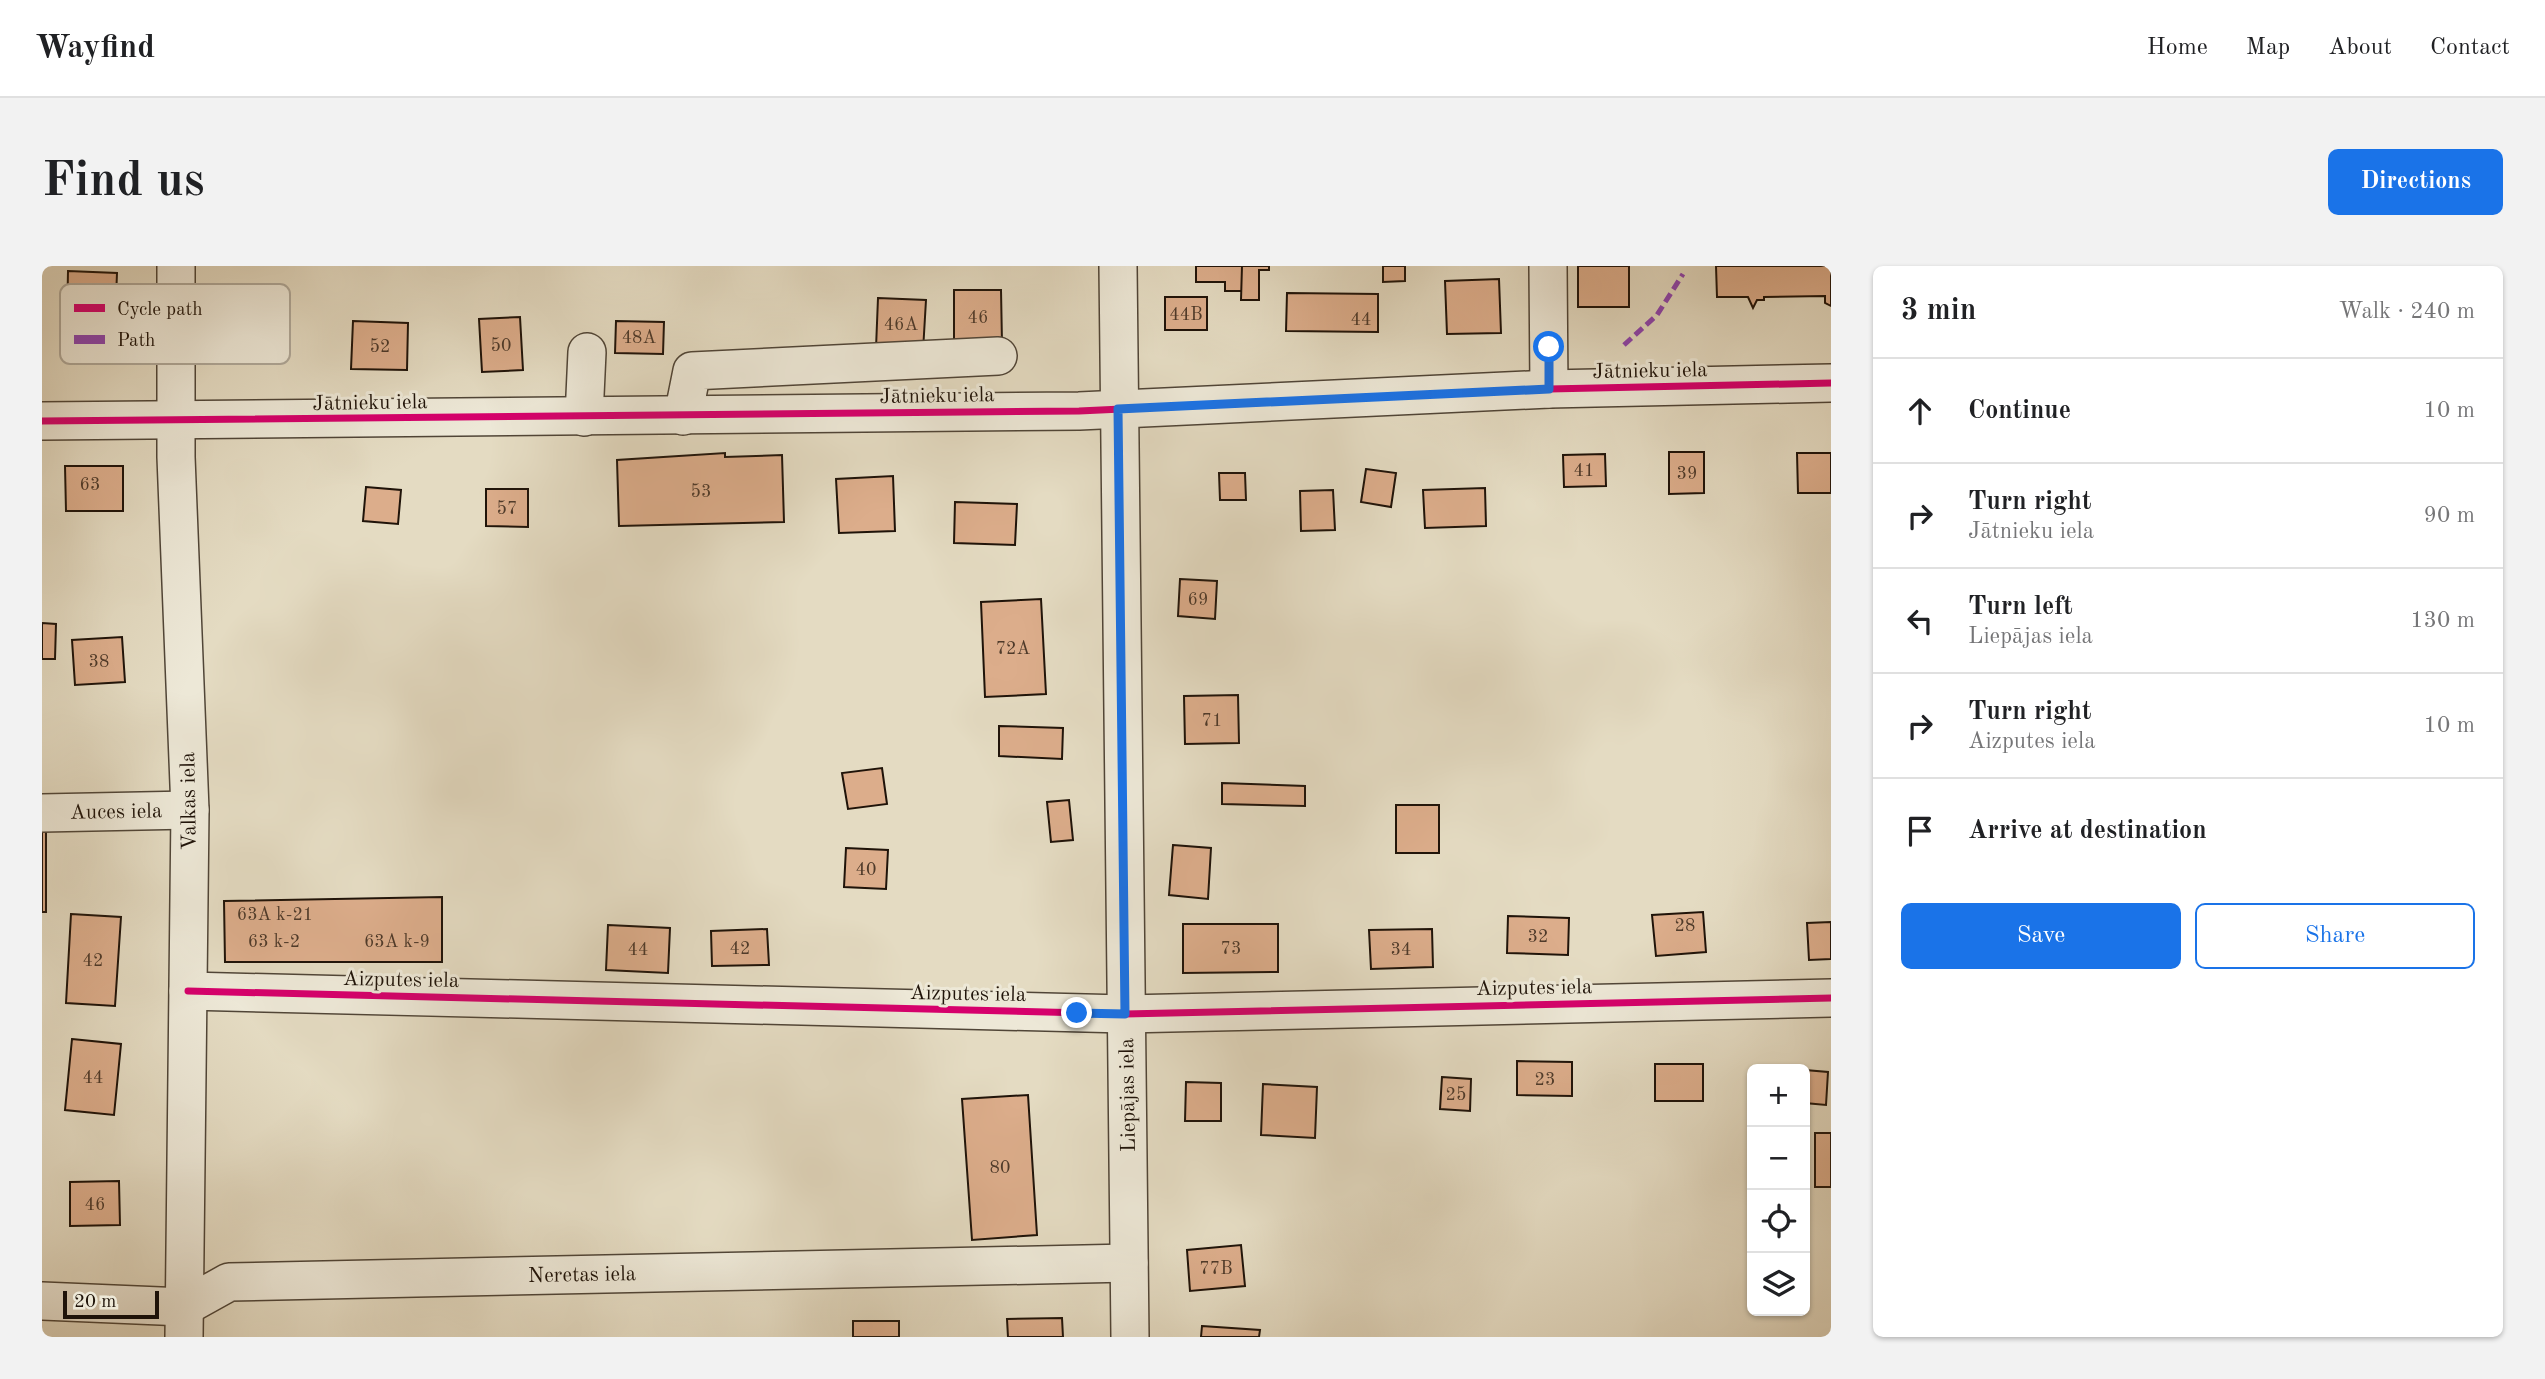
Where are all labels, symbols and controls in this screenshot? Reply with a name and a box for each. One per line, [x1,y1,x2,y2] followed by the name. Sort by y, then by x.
[35,32,155,65] text: Wayfind
[2147,36,2208,60] text: Home
[2246,36,2290,60] text: Map
[2328,36,2392,60] text: About
[2430,36,2510,60] text: Contact
[2328,149,2503,215] button: Directions
[42,158,205,207] text: Find us
[60,284,290,364] legend
[1901,296,1976,326] text: 3 min
[2339,300,2475,323] text: Walk · 240 m
[117,301,203,320] text: Cycle path
[1169,306,1203,324] house number: 44B
[968,309,988,327] house number: 46
[1351,311,1371,329] house number: 44
[884,316,919,334] house number: 46A
[622,329,657,347] house number: 48A
[1533,331,1564,362] route start
[117,332,155,351] text: Path
[491,337,511,355] house number: 50
[370,338,390,356] house number: 52
[1592,360,1708,383] street label: Jātnieku iela
[879,385,995,408] street label: Jātnieku iela
[312,392,428,415] street label: Jātnieku iela
[1901,392,1939,430] icon: ahead
[1968,398,2071,424] text: Continue
[2424,399,2475,422] text: 10 m
[1574,462,1594,480] house number: 41
[1677,465,1697,483] house number: 39
[80,476,100,494] house number: 63
[691,483,711,501] house number: 53
[1968,489,2091,515] text: Turn right
[1901,497,1939,535] icon: right
[497,500,517,518] house number: 57
[2424,504,2475,527] text: 90 m
[1968,520,2094,543] text: Jātnieku iela
[1188,591,1208,609] house number: 69
[1968,594,2073,620] text: Turn left
[1901,602,1939,640] icon: left
[2410,609,2475,632] text: 130 m
[1968,625,2093,648] text: Liepājas iela
[996,640,1031,658] house number: 72A
[89,653,109,671] house number: 38
[1968,699,2091,725] text: Turn right
[1901,707,1939,745] icon: right
[1202,712,1222,730] house number: 71
[2424,714,2475,737] text: 10 m
[1968,730,2096,753] text: Aizputes iela
[178,752,201,850] street label: Valkas iela
[70,801,162,824] street label: Auces iela
[1901,812,1939,850] icon: arrive
[1968,818,2207,844] text: Arrive at destination
[856,861,876,879] house number: 40
[1901,903,2181,969] button: Save
[2195,903,2475,969] button: Share
[237,906,313,924] house number: 63A k-21
[1675,917,1695,935] house number: 28
[1528,928,1548,946] house number: 32
[248,933,300,951] house number: 63 k-2
[364,933,430,951] house number: 63A k-9
[730,940,750,958] house number: 42
[1221,940,1241,958] house number: 73
[628,941,648,959] house number: 44
[1391,941,1411,959] house number: 34
[83,952,103,970] house number: 42
[343,969,459,992] street label: Aizputes iela
[1476,977,1592,1000] street label: Aizputes iela
[910,983,1026,1006] street label: Aizputes iela
[1061,997,1092,1028] route end
[1117,1038,1140,1152] street label: Liepājas iela
[1747,1064,1810,1316] map controls
[1747,1064,1810,1127] button: +
[83,1069,103,1087] house number: 44
[1535,1071,1555,1089] house number: 23
[1446,1086,1466,1104] house number: 25
[1747,1127,1810,1190] button: −
[990,1159,1010,1177] house number: 80
[1747,1190,1810,1253] button: locate
[85,1196,105,1214] house number: 46
[1747,1253,1810,1316] button: layers
[1199,1260,1233,1278] house number: 77B
[528,1264,636,1287] street label: Neretas iela
[63,1288,159,1320] scale bar
[74,1293,116,1312] text: 20 m

